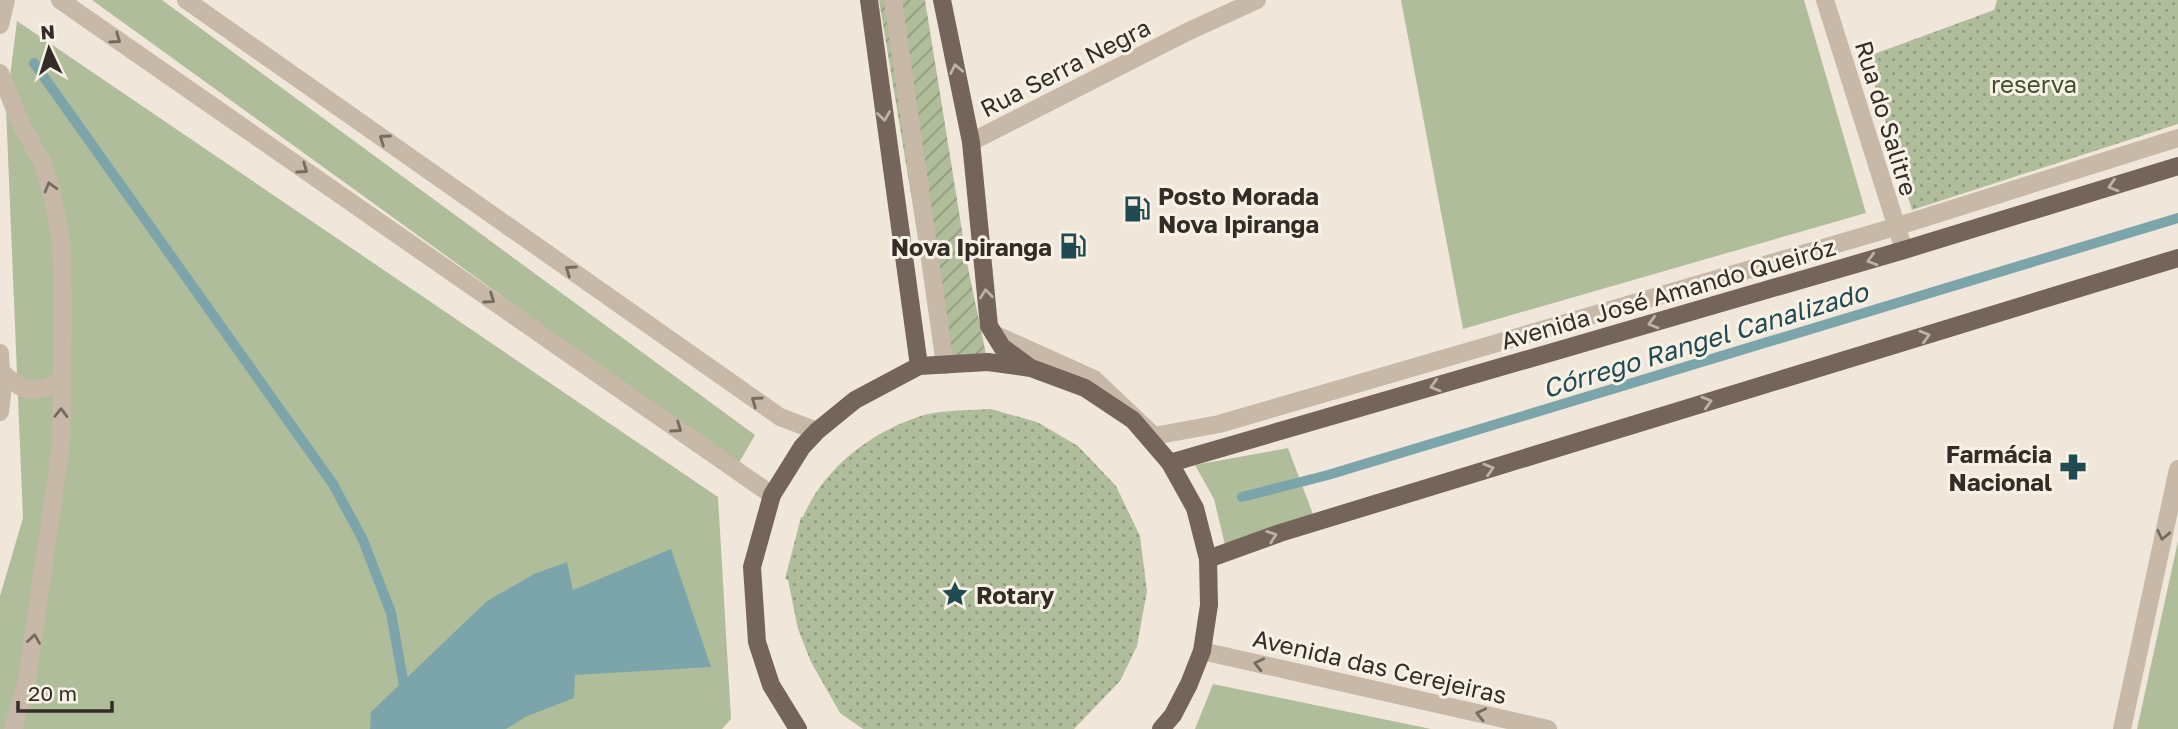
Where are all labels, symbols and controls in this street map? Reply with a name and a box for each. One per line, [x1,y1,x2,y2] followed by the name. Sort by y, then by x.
[975,12,1155,122] street label: Rua Serra Negra
[14,14,84,84] north arrow
[40,20,56,44] text: N
[108,31,121,43] one-way arrow
[1850,37,1924,199] street label: Rua do Salitre
[949,63,964,75] one-way arrow
[1991,69,2077,98] park label: reserva
[877,110,892,122] one-way arrow
[379,135,392,147] one-way arrow
[295,161,308,173] one-way arrow
[2107,178,2119,193] one-way arrow
[43,181,58,193] one-way arrow
[1158,181,1319,238] place label: Posto Morada Nova Ipiranga
[1122,194,1152,224] fuel station icon: Posto Morada Nova Ipiranga
[1058,231,1088,261] fuel station icon: Nova Ipiranga
[1497,231,1839,355] street label: Avenida José Amando Queiróz
[891,232,1052,261] place label: Nova Ipiranga
[1866,251,1878,266] one-way arrow
[565,266,578,278] one-way arrow
[1539,275,1873,404] water label: Córrego Rangel Canalizado
[979,289,994,300] one-way arrow
[482,291,495,303] one-way arrow
[1647,314,1659,329] one-way arrow
[1918,329,1930,344] one-way arrow
[1429,378,1441,392] one-way arrow
[751,396,764,409] one-way arrow
[1701,396,1713,411] one-way arrow
[54,407,69,418] one-way arrow
[669,420,682,432] one-way arrow
[1946,439,2052,496] place label: Farmácia Nacional
[2058,452,2088,482] pharmacy icon: Farmácia Nacional
[1483,463,1495,477] one-way arrow
[2157,529,2172,541] one-way arrow
[1265,530,1278,544] one-way arrow
[940,579,970,609] place icon: Rotary
[976,580,1055,609] place label: Rotary
[1250,623,1510,709] street label: Avenida das Cerejeiras
[26,633,41,645] one-way arrow
[1254,658,1266,673] one-way arrow
[18,670,112,714] scale bar
[28,680,77,706] text: 20 m
[1476,708,1488,722] one-way arrow

